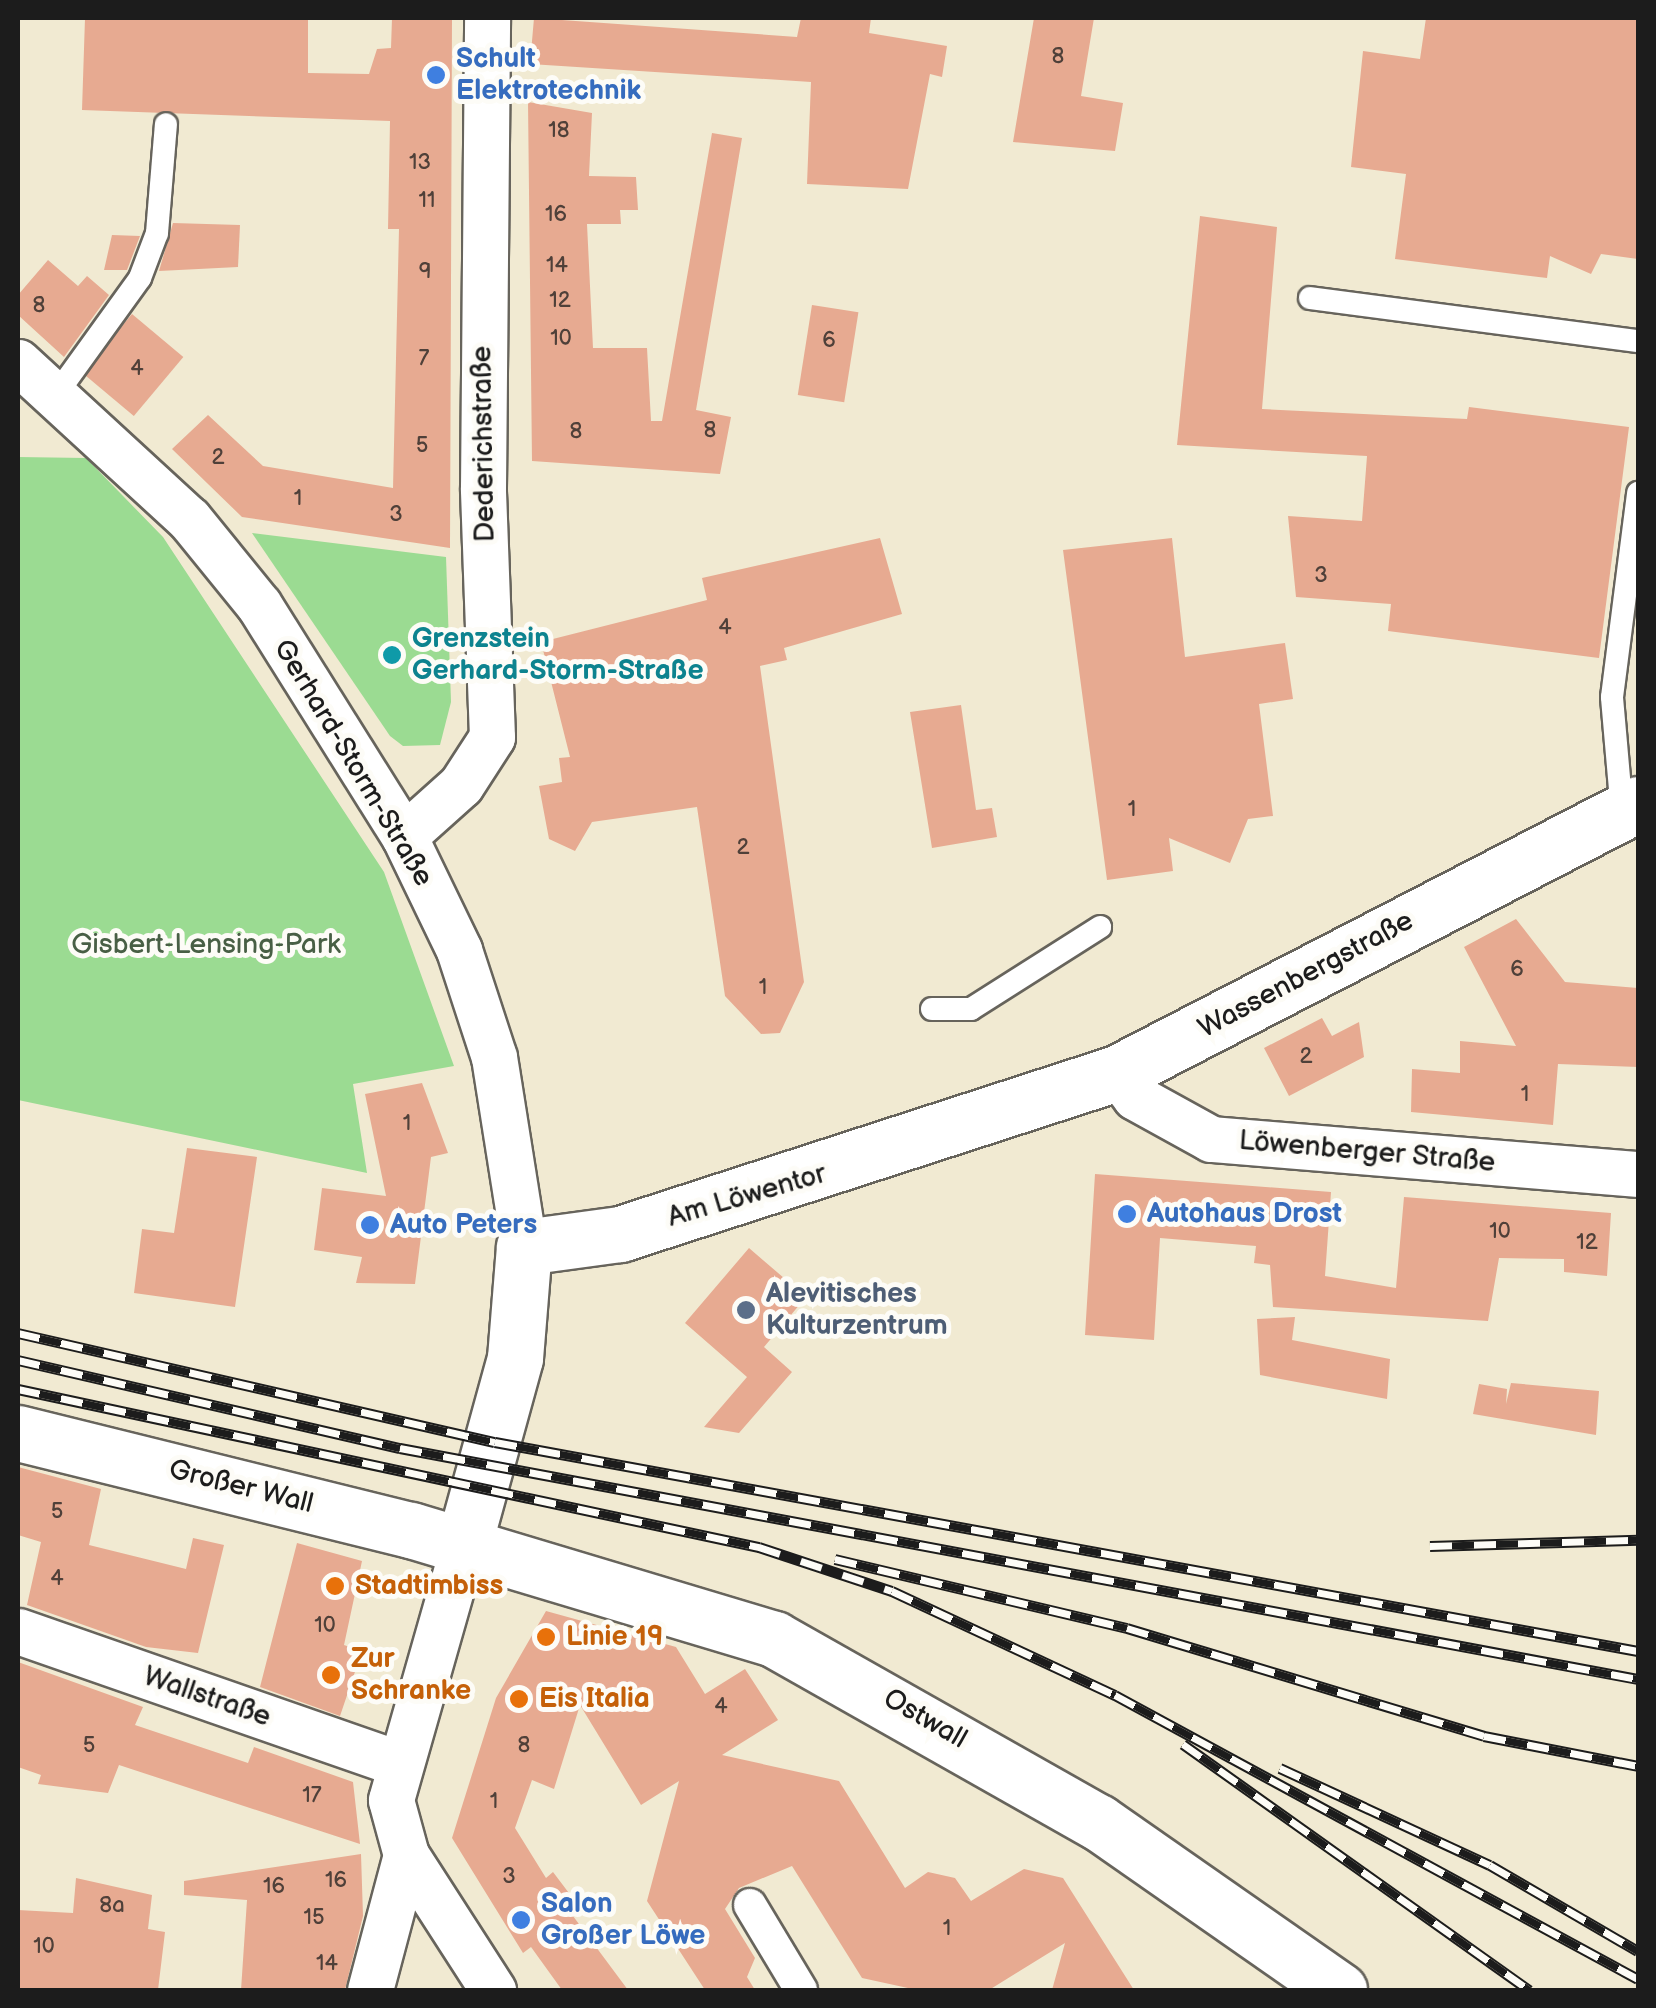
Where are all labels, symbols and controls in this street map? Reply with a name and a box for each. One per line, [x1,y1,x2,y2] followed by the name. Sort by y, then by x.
[456,42,641,108] place label: Schult Elektrotechnik
[1052,44,1064,70] house number: 8
[425,64,447,86] marker: Schult Elektrotechnik
[548,118,570,144] house number: 18
[409,150,431,176] house number: 13
[418,188,436,214] house number: 11
[545,202,567,228] house number: 16
[546,253,568,279] house number: 14
[419,259,431,285] house number: 9
[549,288,571,314] house number: 12
[33,293,45,319] house number: 8
[550,326,572,352] house number: 10
[822,328,836,354] house number: 6
[419,346,429,372] house number: 7
[465,346,503,542] street label: Dederichstraße
[130,356,144,382] house number: 4
[704,418,716,444] house number: 8
[570,419,582,445] house number: 8
[416,433,428,459] house number: 5
[212,445,224,471] house number: 2
[294,486,302,512] house number: 1
[389,502,403,528] house number: 3
[1314,563,1328,589] house number: 3
[718,615,732,641] house number: 4
[412,622,704,688] place label: Grenzstein Gerhard-Storm-Straße
[266,633,440,893] street label: Gerhard-Storm-Straße
[381,644,403,666] marker: Grenzstein Gerhard-Storm-Straße
[1128,797,1136,823] house number: 1
[737,835,749,861] house number: 2
[1193,904,1419,1046] street label: Wassenbergstraße
[71,928,341,962] park label: Gisbert-Lensing-Park
[1510,957,1524,983] house number: 6
[759,975,767,1001] house number: 1
[1300,1044,1312,1070] house number: 2
[1521,1082,1529,1108] house number: 1
[403,1111,411,1137] house number: 1
[1237,1124,1497,1180] street label: Löwenberger Straße
[664,1157,830,1235] street label: Am Löwentor
[1147,1197,1342,1231] place label: Autohaus Drost
[1116,1203,1138,1225] marker: Autohaus Drost
[390,1208,537,1242] place label: Auto Peters
[359,1214,381,1236] marker: Auto Peters
[1489,1219,1511,1245] house number: 10
[1576,1230,1598,1256] house number: 12
[766,1277,948,1343] place label: Alevitisches Kulturzentrum
[735,1299,757,1321] marker: Alevitisches Kulturzentrum
[165,1453,317,1521] street label: Großer Wall
[51,1499,63,1525] house number: 5
[50,1566,64,1592] house number: 4
[355,1569,503,1603] place label: Stadtimbiss
[324,1575,346,1597] marker: Stadtimbiss
[314,1613,336,1639] house number: 10
[566,1620,663,1654] place label: Linie 19
[535,1626,557,1648] marker: Linie 19
[351,1642,471,1708] place label: Zur Schranke
[139,1660,275,1734] street label: Wallstraße
[320,1664,342,1686] marker: Zur Schranke
[539,1682,650,1716] place label: Eis Italia
[877,1682,973,1756] street label: Ostwall
[508,1688,530,1710] marker: Eis Italia
[714,1694,728,1720] house number: 4
[83,1733,95,1759] house number: 5
[518,1733,530,1759] house number: 8
[302,1783,322,1809] house number: 17
[490,1789,498,1815] house number: 1
[502,1864,516,1890] house number: 3
[325,1868,347,1894] house number: 16
[263,1874,285,1900] house number: 16
[541,1887,705,1953] place label: Salon Großer Löwe
[99,1893,125,1919] house number: 8a
[303,1905,325,1931] house number: 15
[510,1909,532,1931] marker: Salon Großer Löwe
[943,1916,951,1942] house number: 1
[33,1934,55,1960] house number: 10
[316,1951,338,1977] house number: 14

